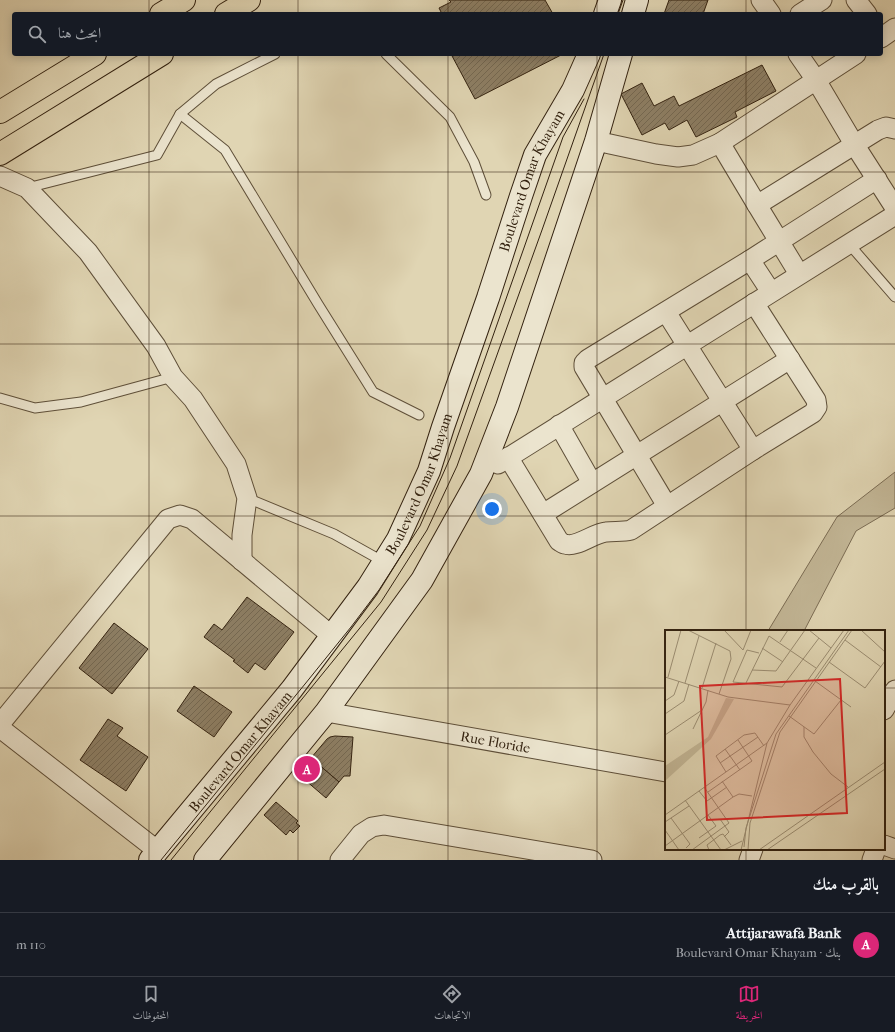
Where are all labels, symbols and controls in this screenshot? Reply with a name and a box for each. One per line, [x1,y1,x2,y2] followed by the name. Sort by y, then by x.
[12,12,883,56] search box
[26,23,48,45] icon: search
[58,24,101,42] text: ابحث هنا
[495,106,568,254] street label: Boulevard Omar Khayam
[382,410,456,558] street label: Boulevard Omar Khayam
[482,499,502,519] your location
[665,630,885,850] inset map
[185,687,296,816] street label: Boulevard Omar Khayam
[459,727,532,756] street label: Rue Floride
[294,754,320,784] pin: A
[813,874,879,894] text: بالقرب منك
[726,924,841,942] text: Attijarawafa Bank
[16,937,46,952] text: 110 m
[862,937,870,952] text: A
[675,945,841,960] text: بنك · Boulevard Omar Khayam
[133,983,169,1026] tab: المحفوظات
[434,983,471,1026] tab: الاتجاهات
[736,983,762,1026] tab: الخريطة

